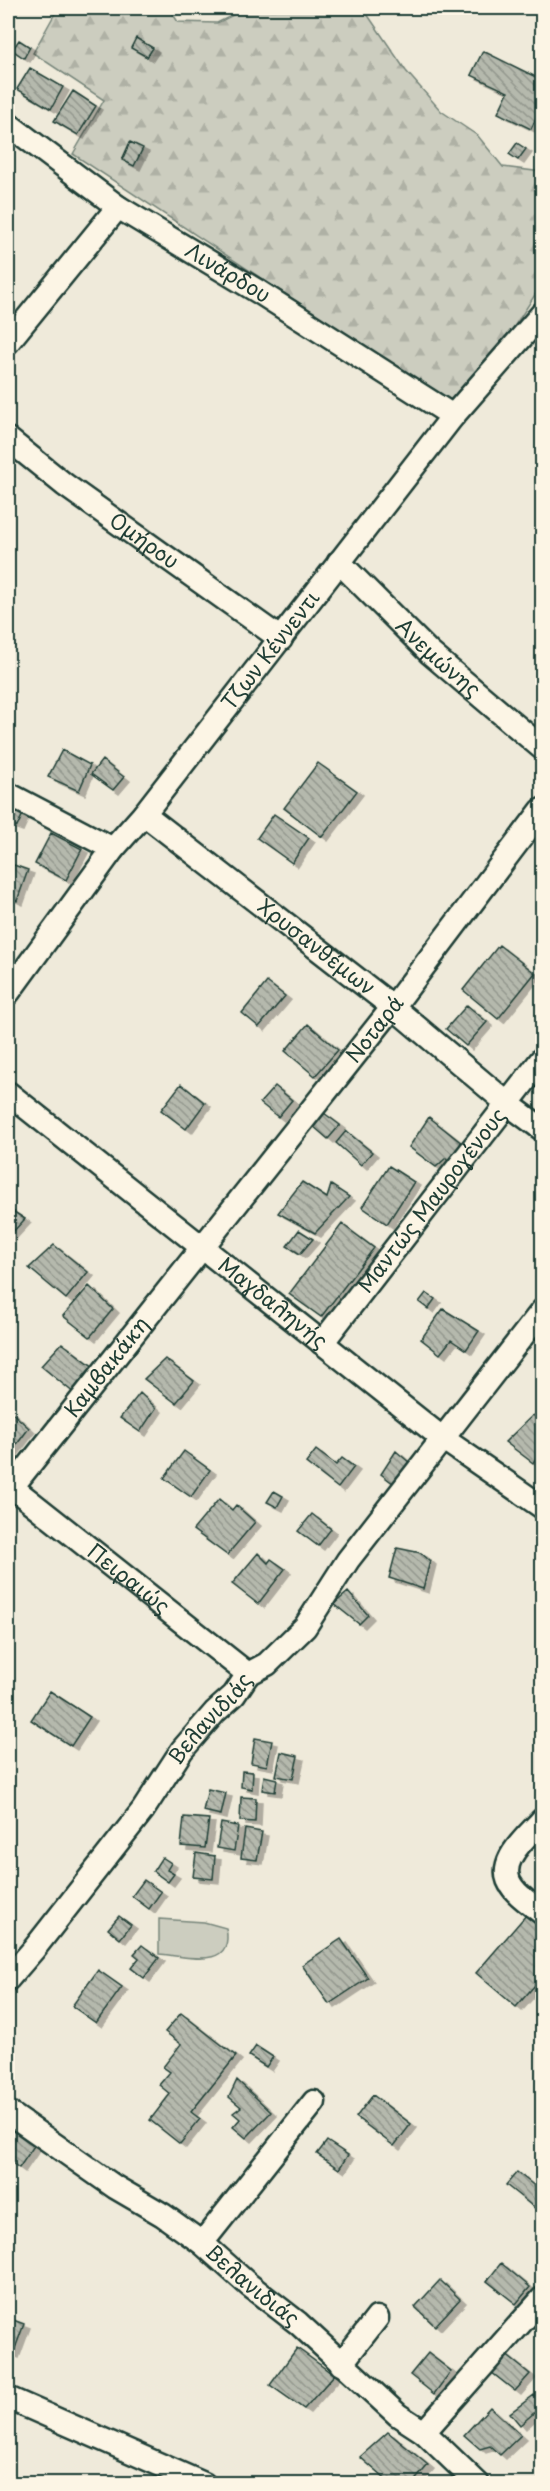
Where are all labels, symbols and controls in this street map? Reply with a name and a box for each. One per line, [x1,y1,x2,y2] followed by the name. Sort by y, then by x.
[180,233,278,310] street label: Λινάρδου
[103,504,186,576] street label: Ομήρου
[212,582,326,716] street label: Τζων Κέννεντι
[389,610,489,704] street label: Ανεμώνης
[252,890,383,1002] street label: Χρυσανθέμων
[337,988,411,1069] street label: Νοταρά
[349,1100,513,1299] street label: Μαντώς Μαυρογένους
[212,1248,336,1355] street label: Μαγδαληνής
[55,1309,156,1423] street label: Καμβακάκη
[81,1534,178,1620] street label: Πειραιώς
[159,1665,259,1770] street label: Βελανιδιάς
[199,2235,307,2333] street label: Βελανιδιάς

